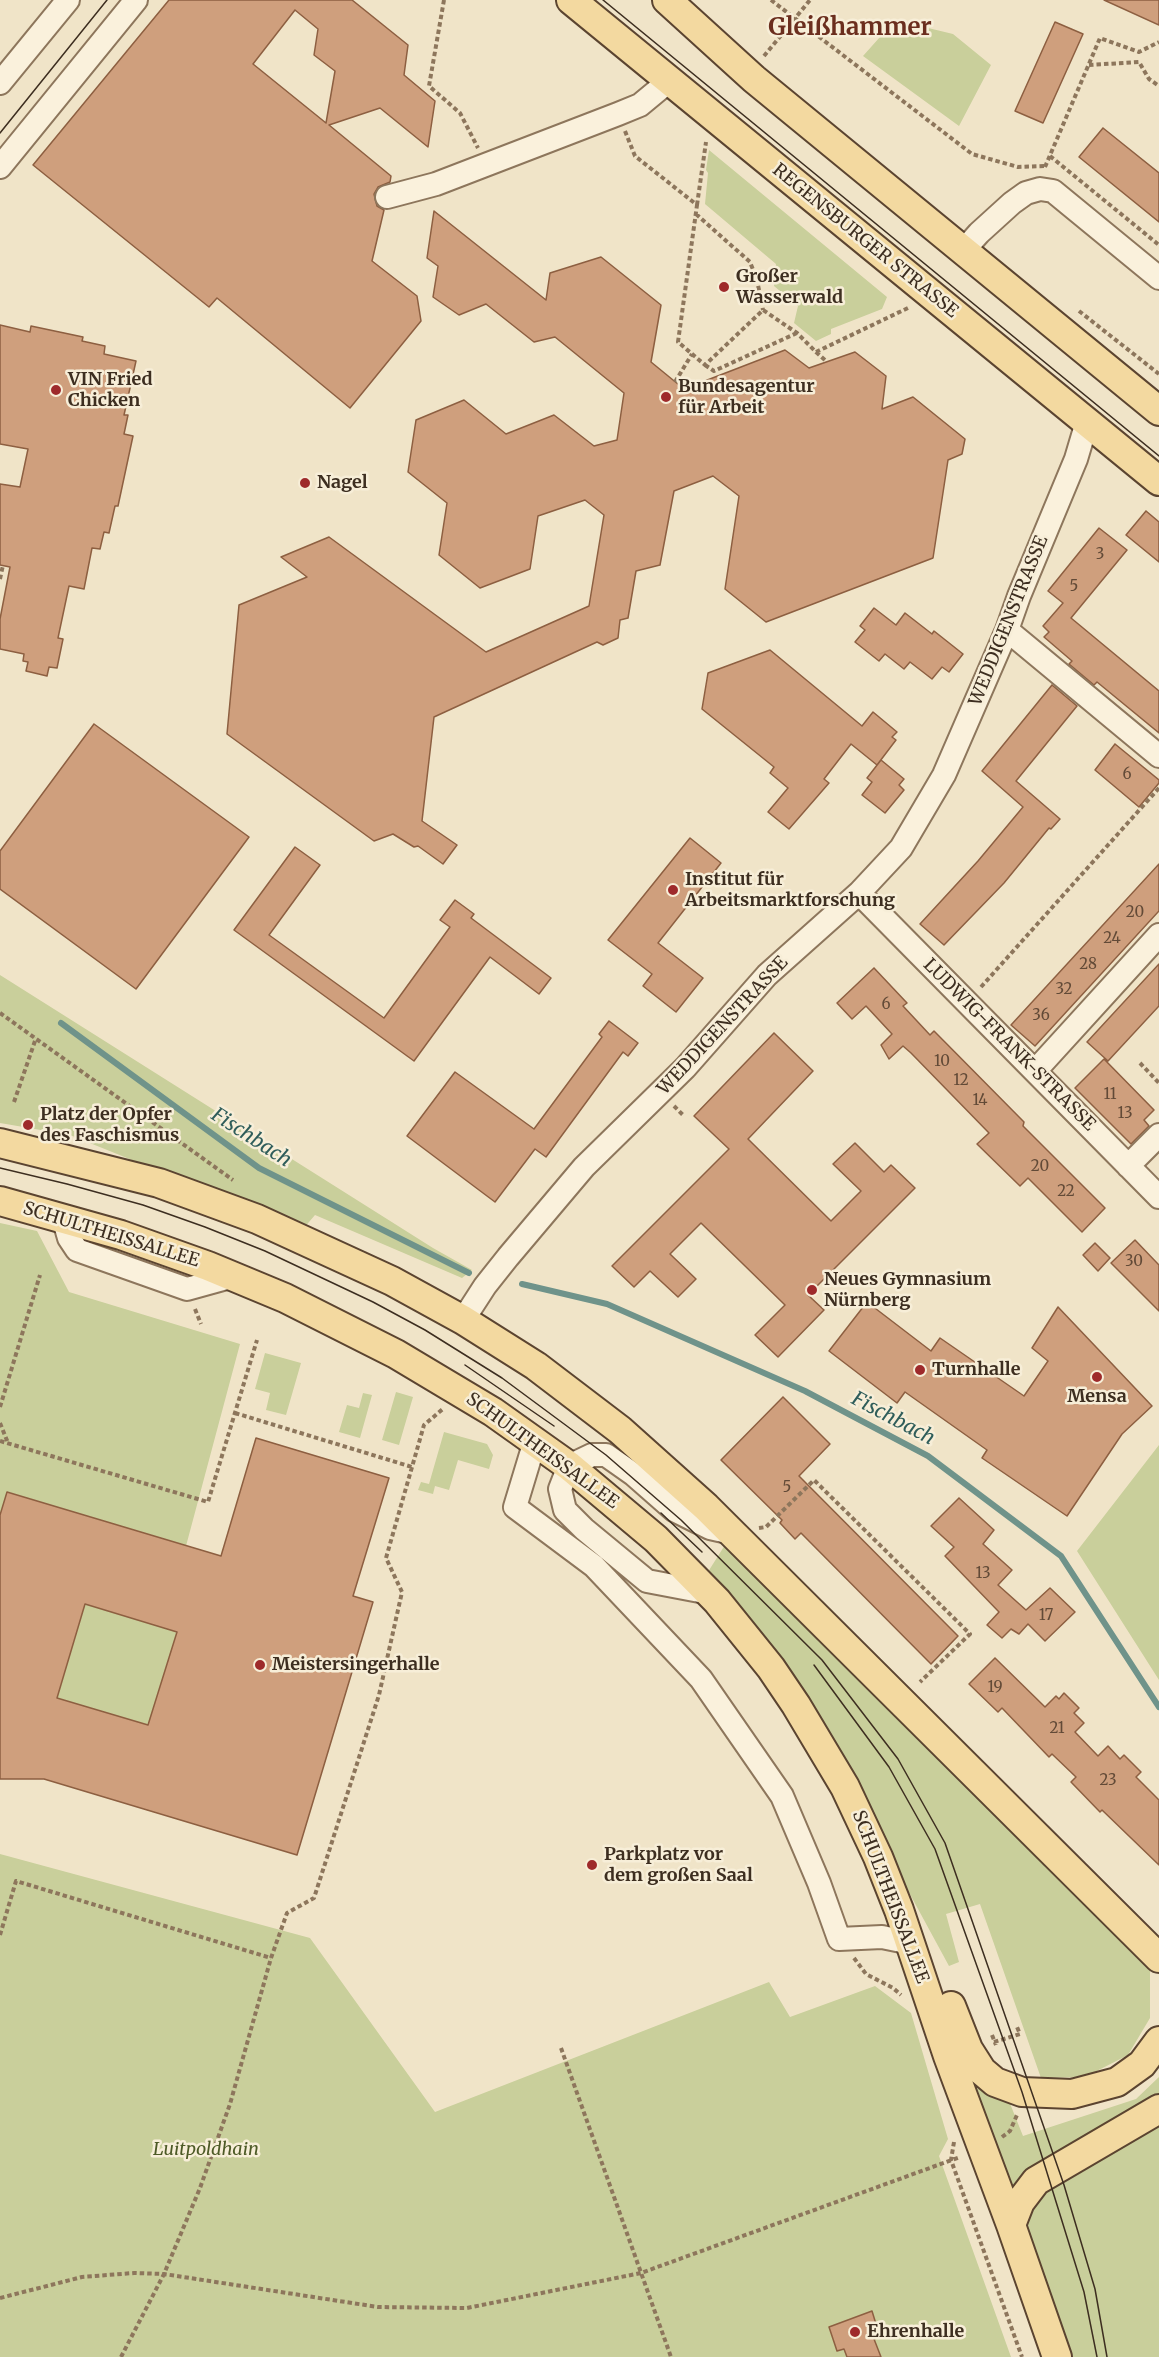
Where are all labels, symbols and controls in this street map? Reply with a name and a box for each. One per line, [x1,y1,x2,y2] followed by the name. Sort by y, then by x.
[768,14,932,42] district label: Gleißhammer
[768,159,962,323] street label: REGENSBURGER STRASSE
[736,266,843,308] place label: Großer Wasserwald
[717,280,731,294] marker: Großer Wasserwald
[68,369,153,412] place label: VIN Fried Chicken
[678,376,815,418] place label: Bundesagentur für Arbeit
[49,383,63,397] marker: VIN Fried Chicken
[659,390,673,404] marker: Bundesagentur für Arbeit
[317,472,368,494] place label: Nagel
[298,476,312,490] marker: Nagel
[965,533,1053,709] street label: WEDDIGENSTRASSE
[1096,546,1104,564] house number: 3
[1070,578,1078,596] house number: 5
[1122,766,1132,784] house number: 6
[685,869,895,912] place label: Institut für Arbeitsmarktforschung
[666,883,680,897] marker: Institut für Arbeitsmarktforschung
[1126,904,1144,922] house number: 20
[1103,930,1121,948] house number: 24
[653,952,793,1100] street label: WEDDIGENSTRASSE
[918,954,1100,1136] street label: LUDWIG-FRANK-STRASSE
[1079,956,1097,974] house number: 28
[1055,981,1073,999] house number: 32
[881,996,891,1014] house number: 6
[1032,1007,1050,1025] house number: 36
[934,1053,950,1071] house number: 10
[953,1072,969,1090] house number: 12
[1103,1086,1117,1104] house number: 11
[972,1092,988,1110] house number: 14
[206,1103,296,1173] water label: Fischbach
[40,1104,179,1146] place label: Platz der Opfer des Faschismus
[1118,1105,1132,1123] house number: 13
[21,1118,35,1132] marker: Platz der Opfer des Faschismus
[1031,1158,1049,1176] house number: 20
[1057,1183,1075,1201] house number: 22
[20,1198,202,1272] street label: SCHULTHEISSALLEE
[1125,1253,1143,1271] house number: 30
[824,1269,991,1312] place label: Neues Gymnasium Nürnberg
[805,1283,819,1297] marker: Neues Gymnasium Nürnberg
[932,1359,1020,1381] place label: Turnhalle
[913,1363,927,1377] marker: Turnhalle
[1090,1370,1104,1384] marker: Mensa
[1067,1386,1127,1408] place label: Mensa
[847,1387,939,1451] water label: Fischbach
[462,1388,622,1514] street label: SCHULTHEISSALLEE
[783,1479,791,1497] house number: 5
[976,1565,990,1583] house number: 13
[1039,1607,1053,1625] house number: 17
[272,1654,440,1676] place label: Meistersingerhalle
[253,1658,267,1672] marker: Meistersingerhalle
[987,1679,1003,1697] house number: 19
[1049,1720,1065,1738] house number: 21
[1100,1772,1116,1790] house number: 23
[847,1808,933,1986] street label: SCHULTHEISSALLEE
[604,1844,753,1886] place label: Parkplatz vor dem großen Saal
[585,1858,599,1872] marker: Parkplatz vor dem großen Saal
[153,2139,259,2161] park label: Luitpoldhain
[867,2321,964,2343] place label: Ehrenhalle
[848,2325,862,2339] marker: Ehrenhalle

